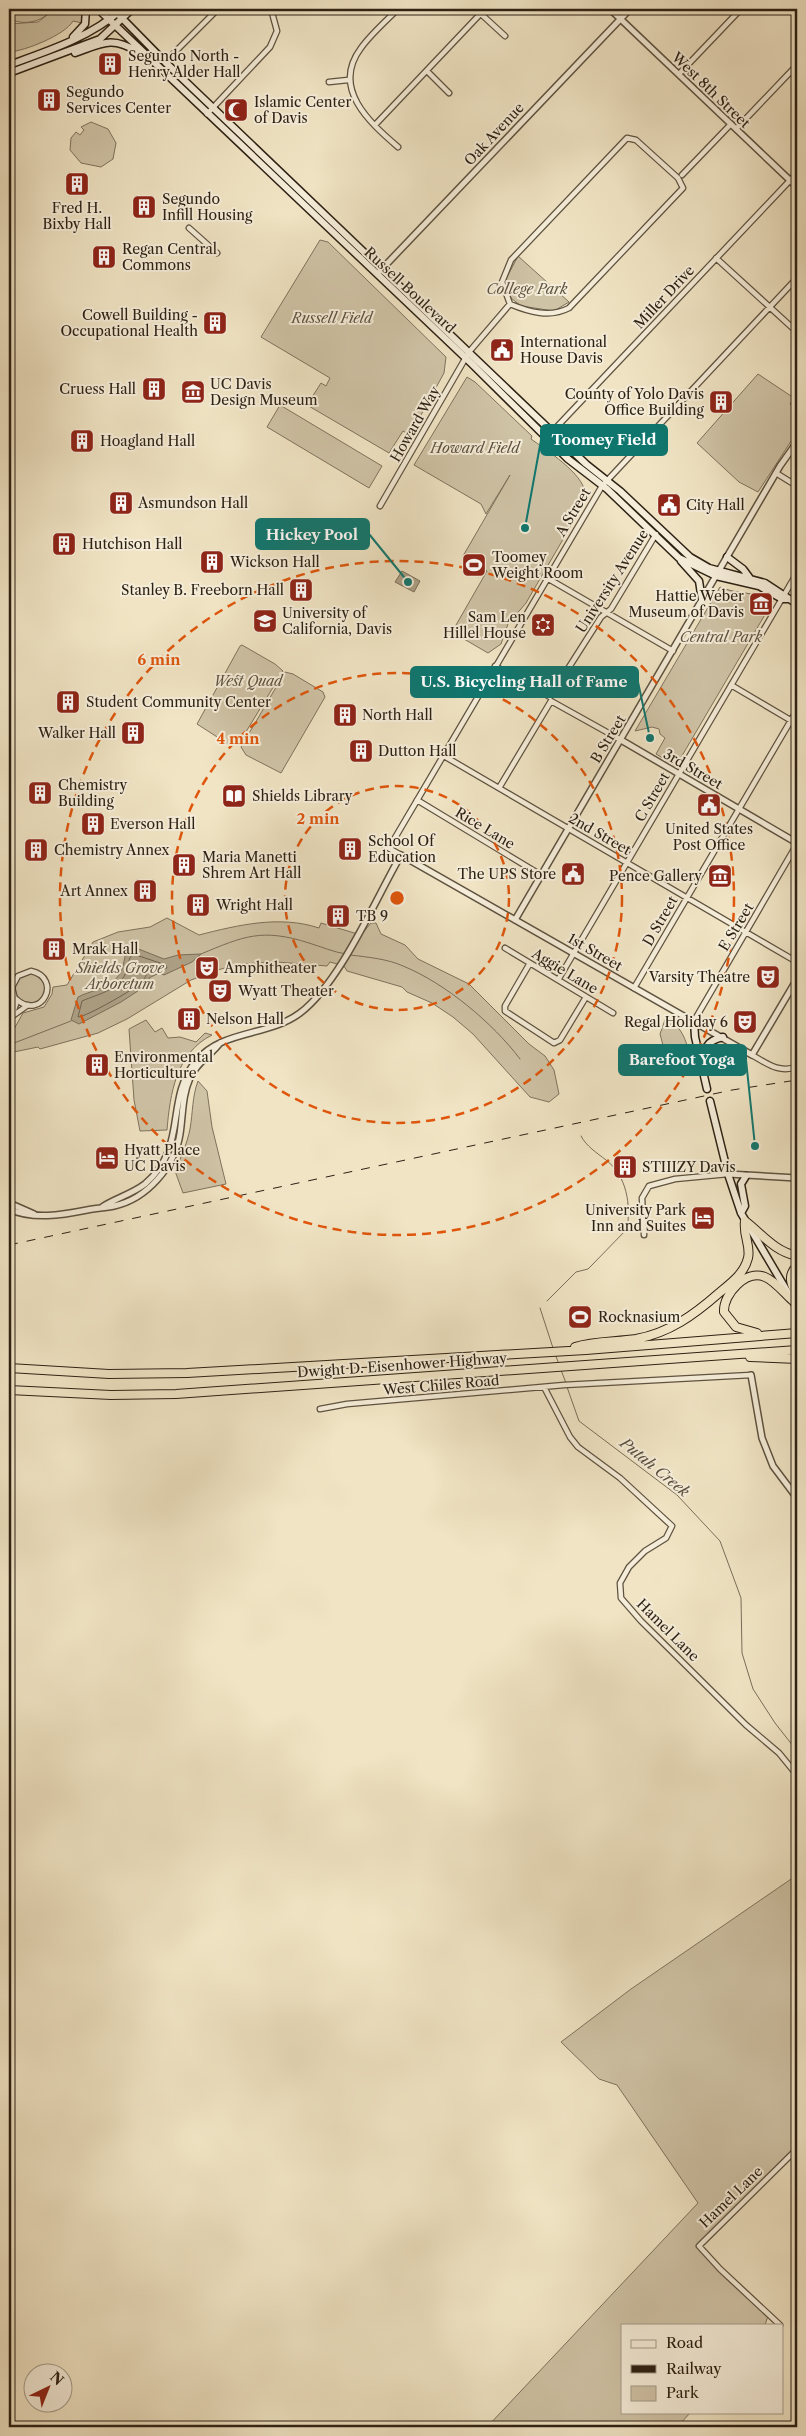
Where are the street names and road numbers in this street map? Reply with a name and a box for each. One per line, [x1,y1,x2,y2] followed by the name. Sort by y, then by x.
[667,47,754,132] street label: West 8th Street
[460,99,528,169] street label: Oak Avenue
[361,243,460,337] street label: Russell Boulevard
[630,261,698,333] street label: Miller Drive
[386,383,444,465] street label: Howard Way
[551,484,594,540] street label: A Street
[572,526,652,636] street label: University Avenue
[587,712,629,766] street label: B Street
[660,745,726,793] street label: 3rd Street
[631,769,673,825] street label: C Street
[452,803,518,853] street label: Rice Lane
[566,809,634,859] street label: 2nd Street
[639,893,682,949] street label: D Street
[715,900,757,954] street label: E Street
[564,929,626,975] street label: 1st Street
[528,944,602,998] street label: Aggie Lane
[296,1349,508,1381] street label: Dwight D. Eisenhower Highway
[381,1371,500,1399] street label: West Chiles Road
[633,1595,703,1665] street label: Hamel Lane
[696,2162,767,2232] street label: Hamel Lane

